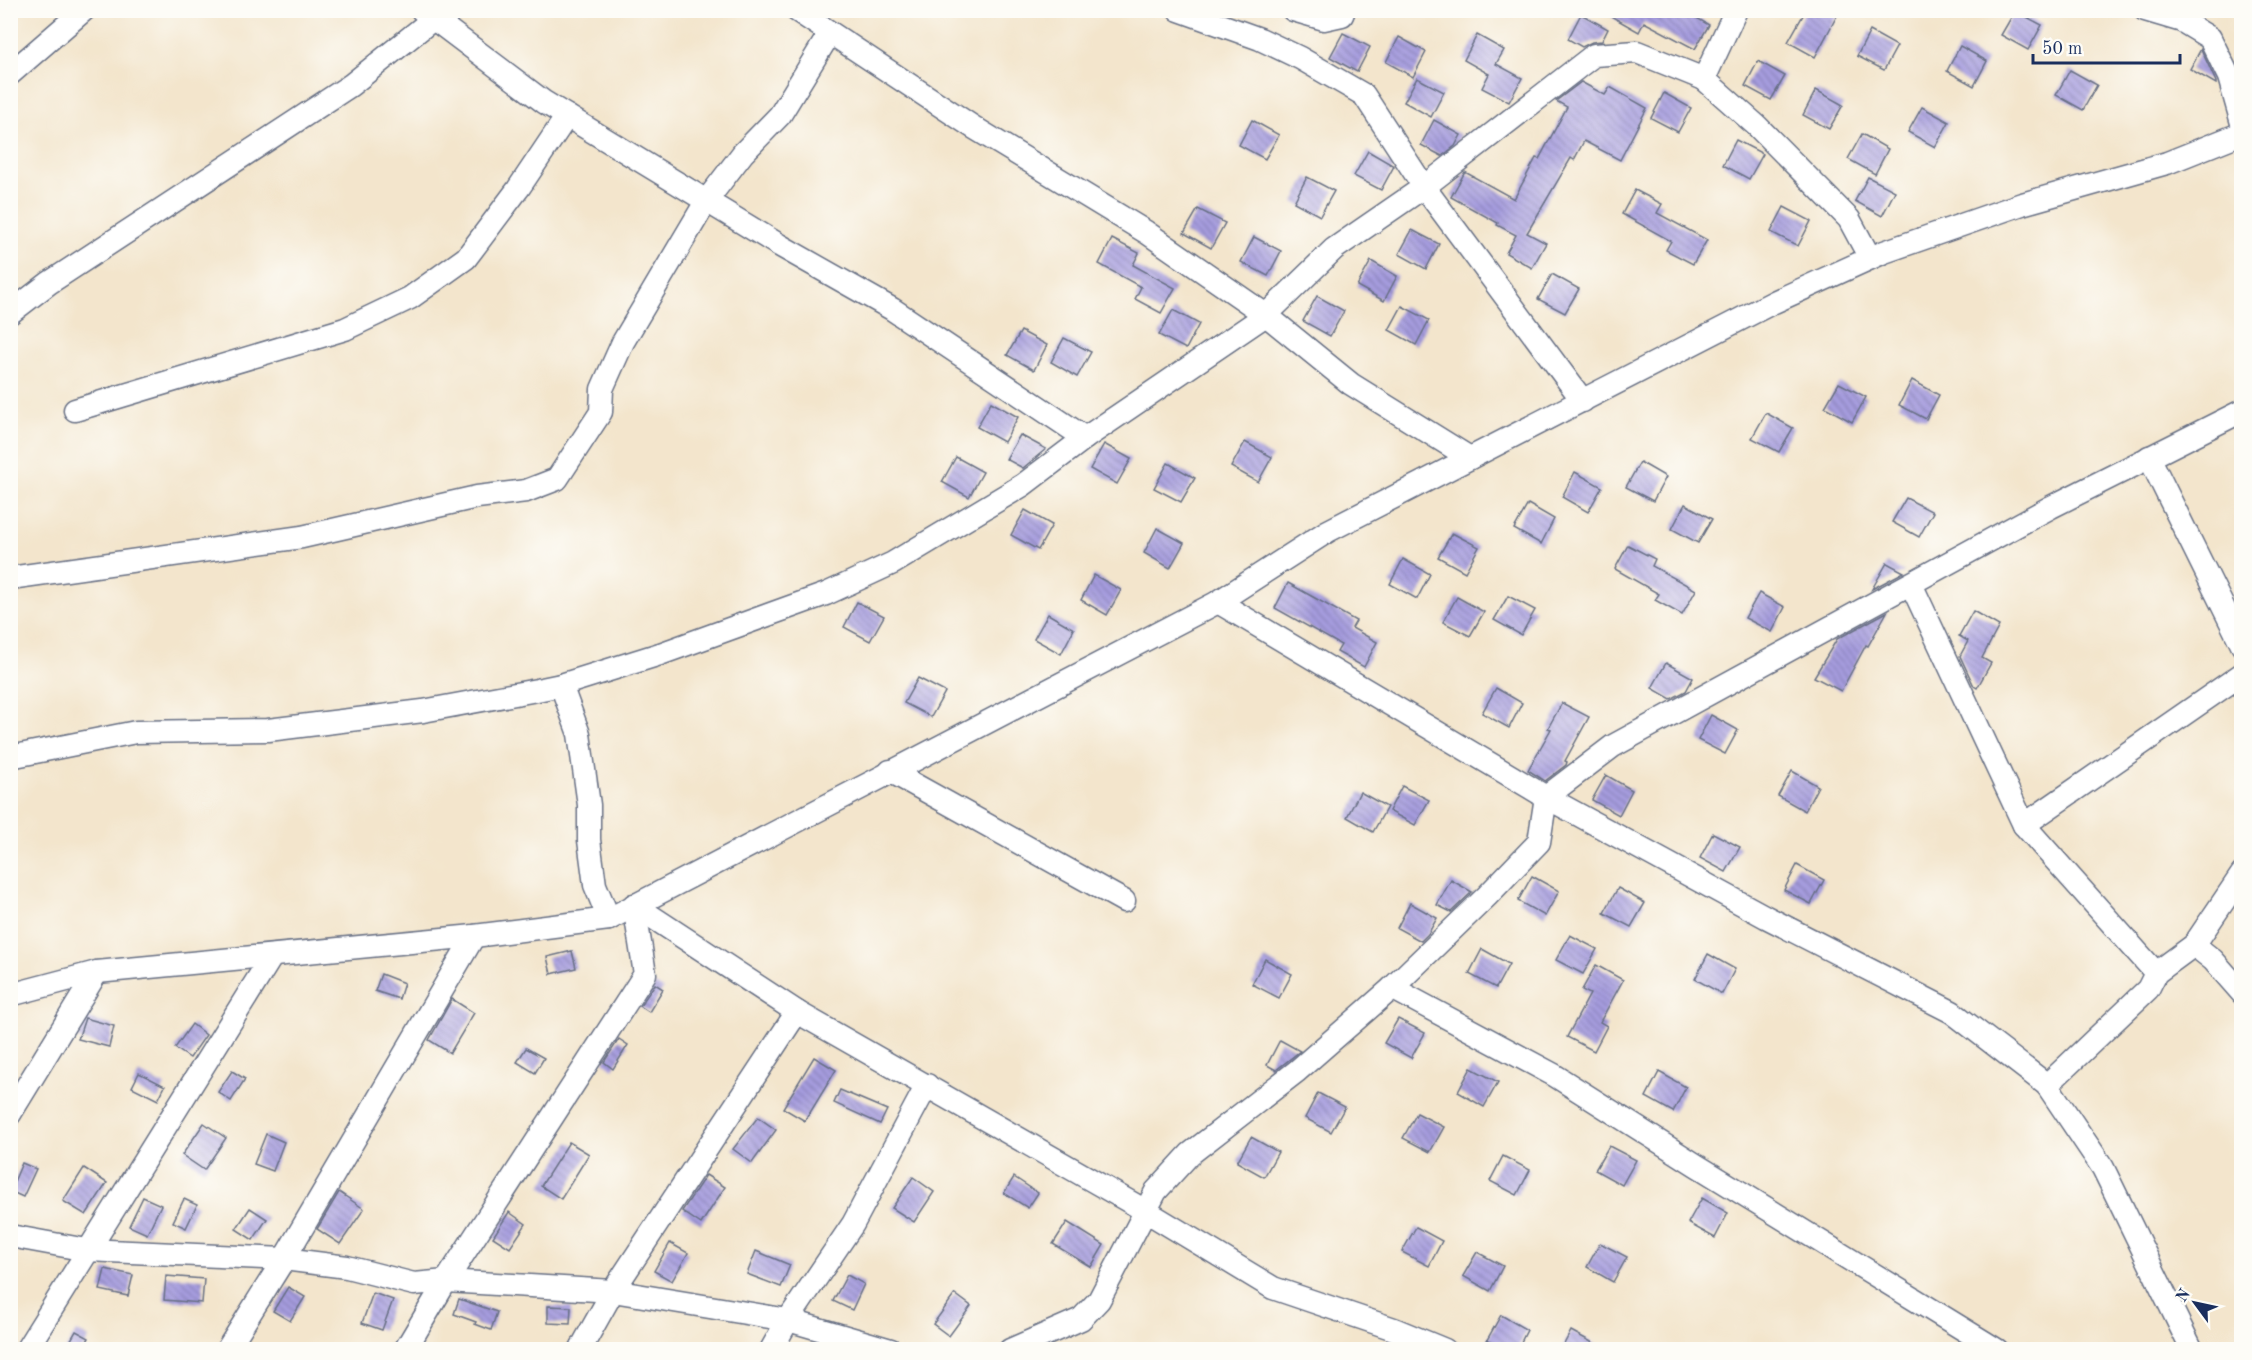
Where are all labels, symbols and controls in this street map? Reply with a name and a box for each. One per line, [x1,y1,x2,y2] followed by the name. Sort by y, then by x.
[2033,27,2180,65] scale bar
[2042,40,2082,58] text: 50 m
[2165,1273,2225,1333] north arrow
[2174,1286,2195,1305] text: N

